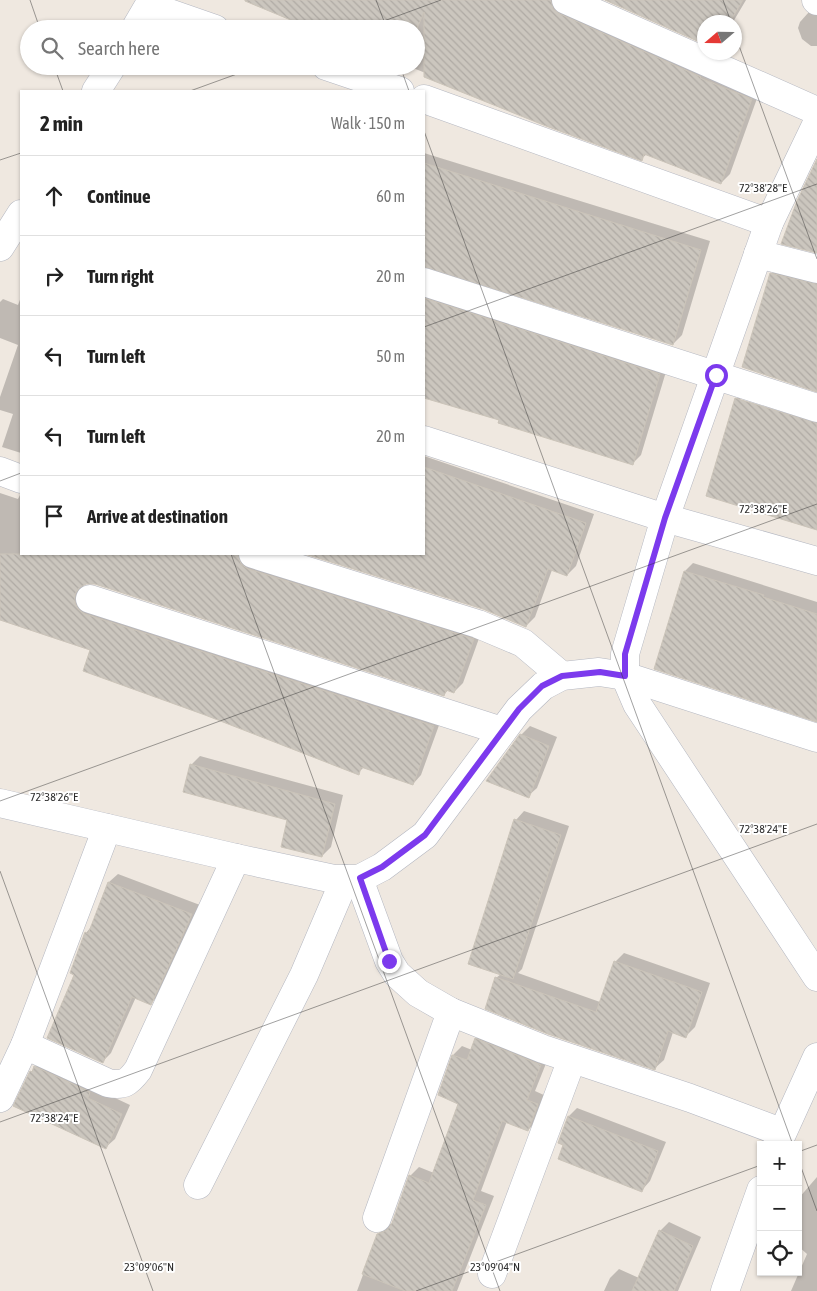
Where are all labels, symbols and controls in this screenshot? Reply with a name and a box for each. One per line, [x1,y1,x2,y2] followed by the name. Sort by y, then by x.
[697,15,742,60] north arrow
[20,20,425,75] search box
[38,34,66,62] icon: search
[78,37,160,59] text: Search here
[40,111,83,135] text: 2 min
[331,114,405,132] text: Walk · 150 m
[739,181,787,195] text: 72°38'28"E
[40,182,68,210] icon: ahead
[87,185,151,207] text: Continue
[376,187,405,205] text: 60 m
[40,262,68,290] icon: right
[87,265,154,287] text: Turn right
[376,267,405,285] text: 20 m
[40,342,68,370] icon: left
[87,345,145,367] text: Turn left
[376,347,405,365] text: 50 m
[705,364,728,387] route start
[40,422,68,450] icon: left
[87,425,145,447] text: Turn left
[376,427,405,445] text: 20 m
[40,502,68,530] icon: arrive
[739,502,787,516] text: 72°38'26"E
[87,505,228,527] text: Arrive at destination
[30,790,78,804] text: 72°38'26"E
[739,822,787,836] text: 72°38'24"E
[378,950,401,973] route end
[30,1111,78,1125] text: 72°38'24"E
[757,1141,802,1276] map controls
[757,1141,802,1186] button: +
[757,1186,802,1231] button: −
[757,1231,802,1276] button: locate
[124,1260,174,1274] text: 23°09'06"N
[470,1260,520,1274] text: 23°09'04"N

